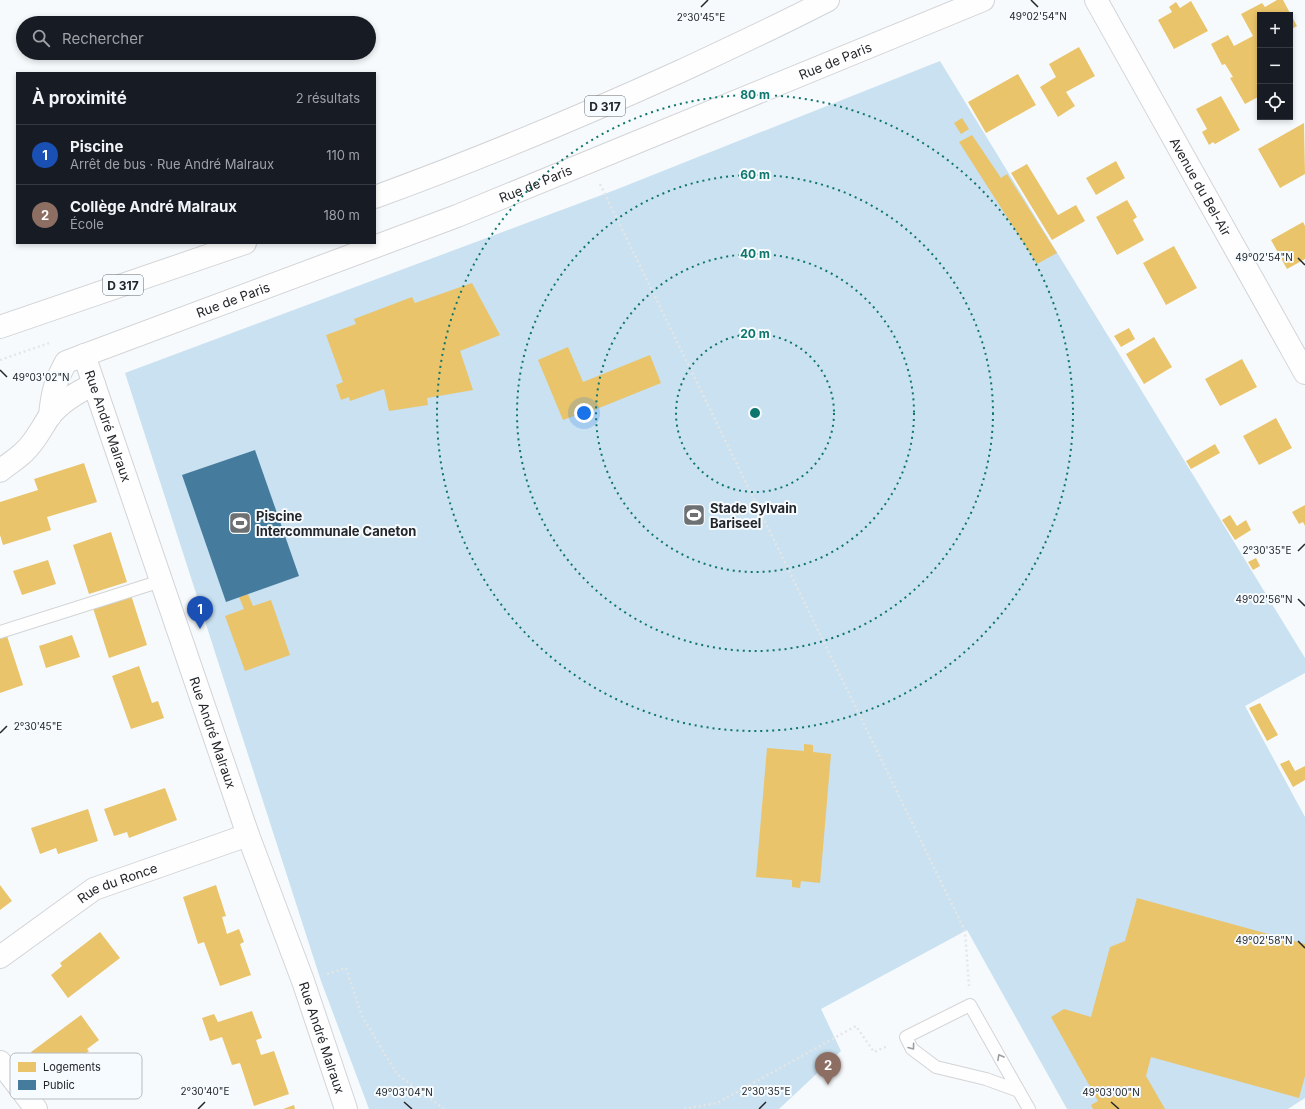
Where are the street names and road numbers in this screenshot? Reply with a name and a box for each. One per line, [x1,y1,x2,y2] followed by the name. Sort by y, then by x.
[796,39,874,83] street label: Rue de Paris
[585,96,625,116] road number: D 317
[1167,135,1235,239] street label: Avenue du Bel-Air
[497,162,574,206] street label: Rue de Paris
[103,275,143,295] road number: D 317
[194,279,272,321] street label: Rue de Paris
[82,368,135,484] street label: Rue André Malraux
[186,675,240,791] street label: Rue André Malraux
[74,859,160,906] street label: Rue du Ronce
[296,980,348,1096] street label: Rue André Malraux

